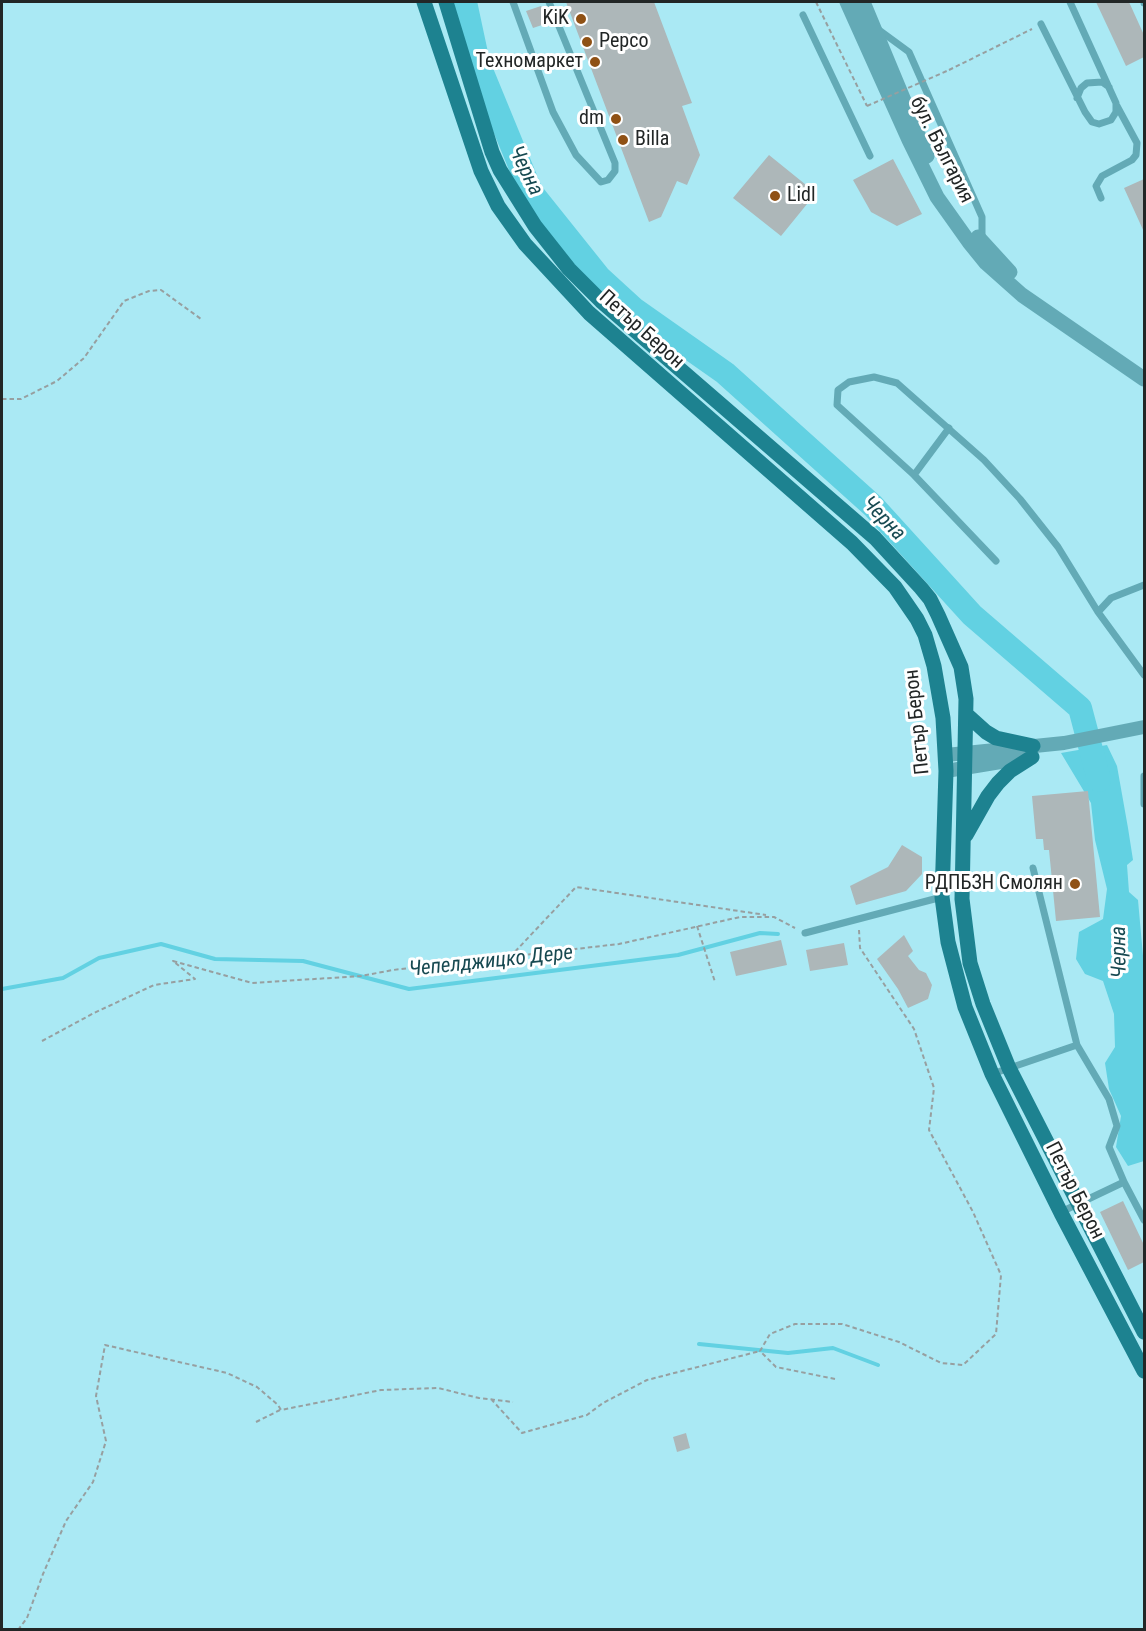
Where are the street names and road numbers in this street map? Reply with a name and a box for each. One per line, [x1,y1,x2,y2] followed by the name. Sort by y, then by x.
[904,93,978,207] street label: бул. България
[594,286,688,374] street label: Петър Берон
[901,668,935,776] street label: Петър Берон
[1039,1138,1109,1244] street label: Петър Берон

